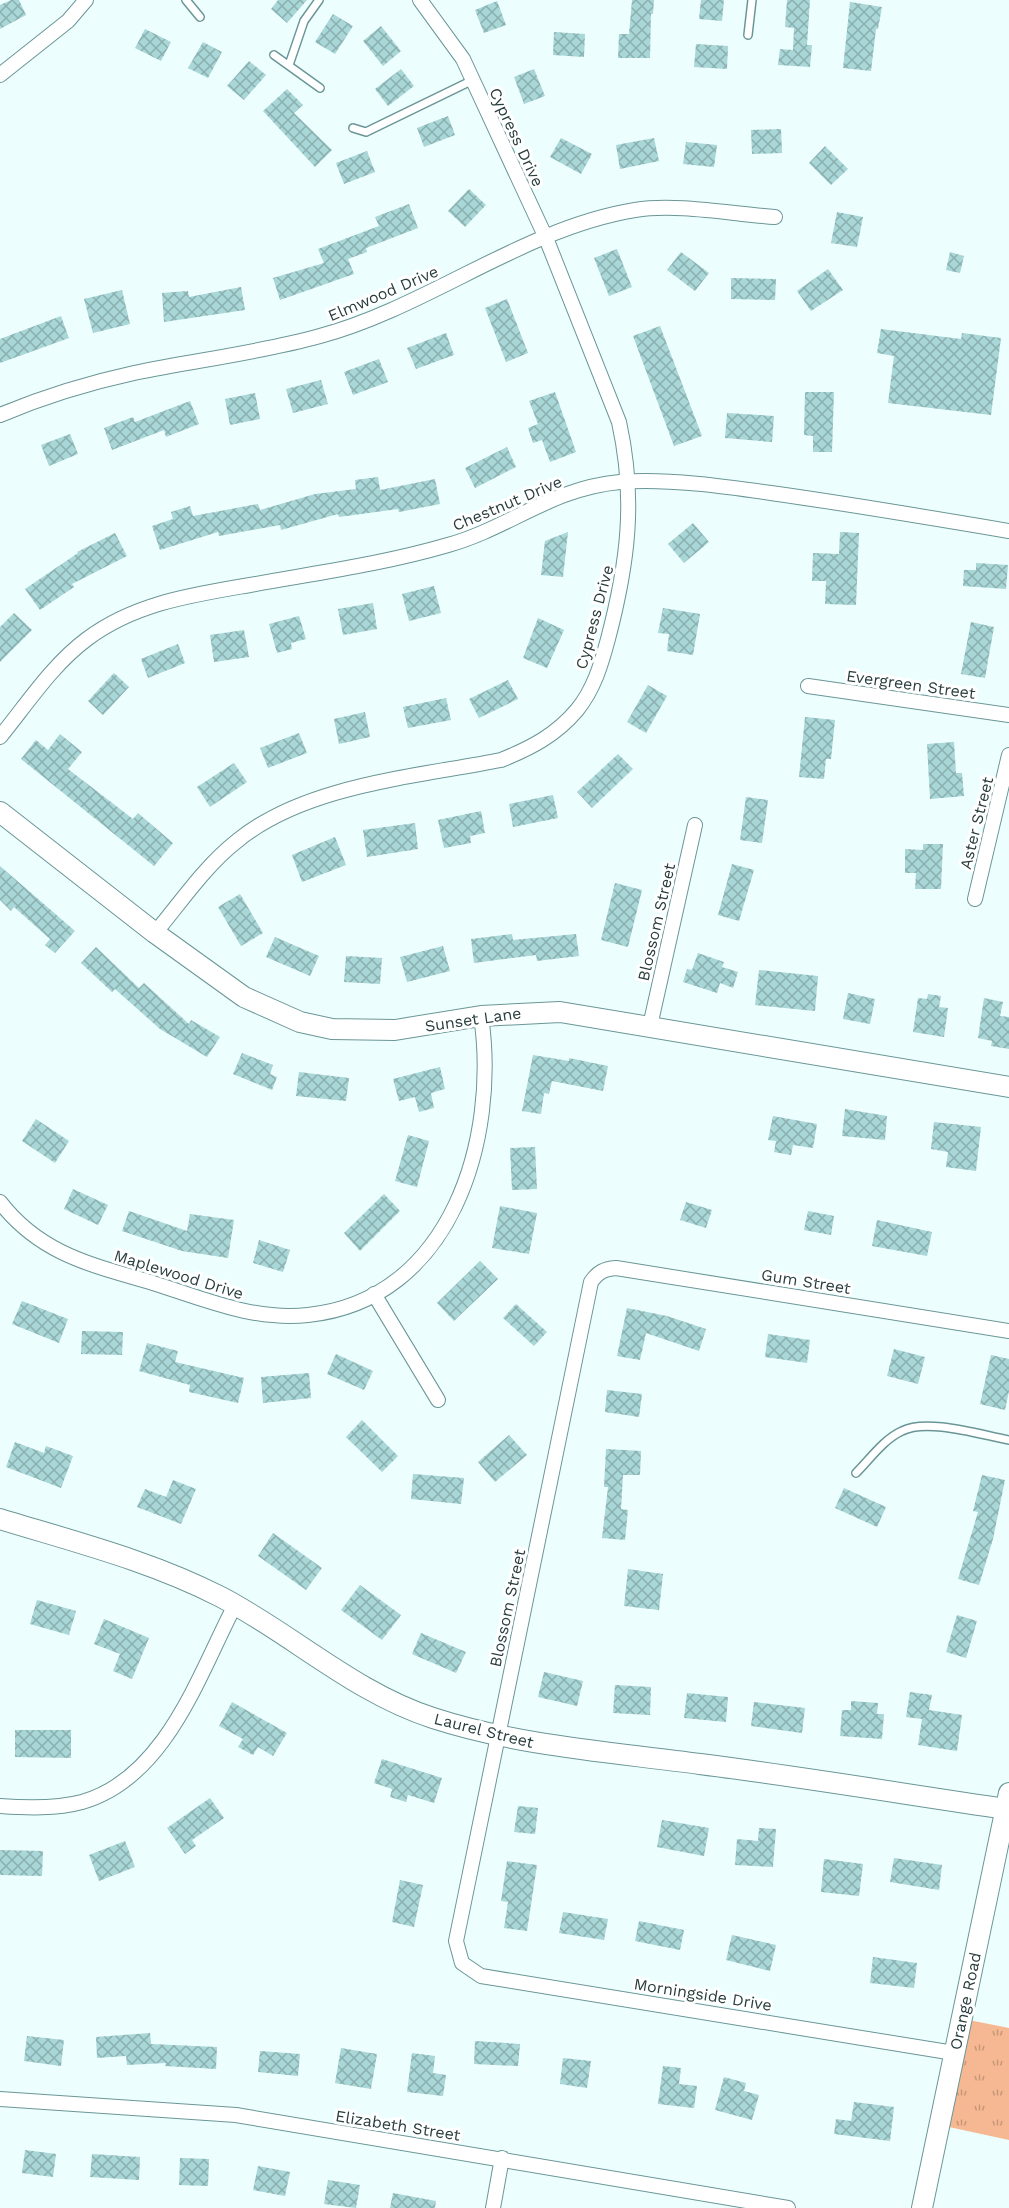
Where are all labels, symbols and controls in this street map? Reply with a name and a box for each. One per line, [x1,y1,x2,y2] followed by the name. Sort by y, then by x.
[485,85,548,190] street label: Cypress Drive
[325,262,441,325] street label: Elmwood Drive
[450,472,565,535] street label: Chestnut Drive
[571,563,617,671] street label: Cypress Drive
[845,666,977,703] street label: Evergreen Street
[956,775,997,871] street label: Aster Street
[634,861,679,983] street label: Blossom Street
[424,1003,523,1036] street label: Sunset Lane
[112,1246,246,1303] street label: Maplewood Drive
[760,1265,852,1298] street label: Gum Street
[486,1547,529,1669] street label: Blossom Street
[432,1709,536,1752] street label: Laurel Street
[946,1951,985,2052] street label: Orange Road
[633,1974,773,2015] street label: Morningside Drive
[334,2106,462,2145] street label: Elizabeth Street

